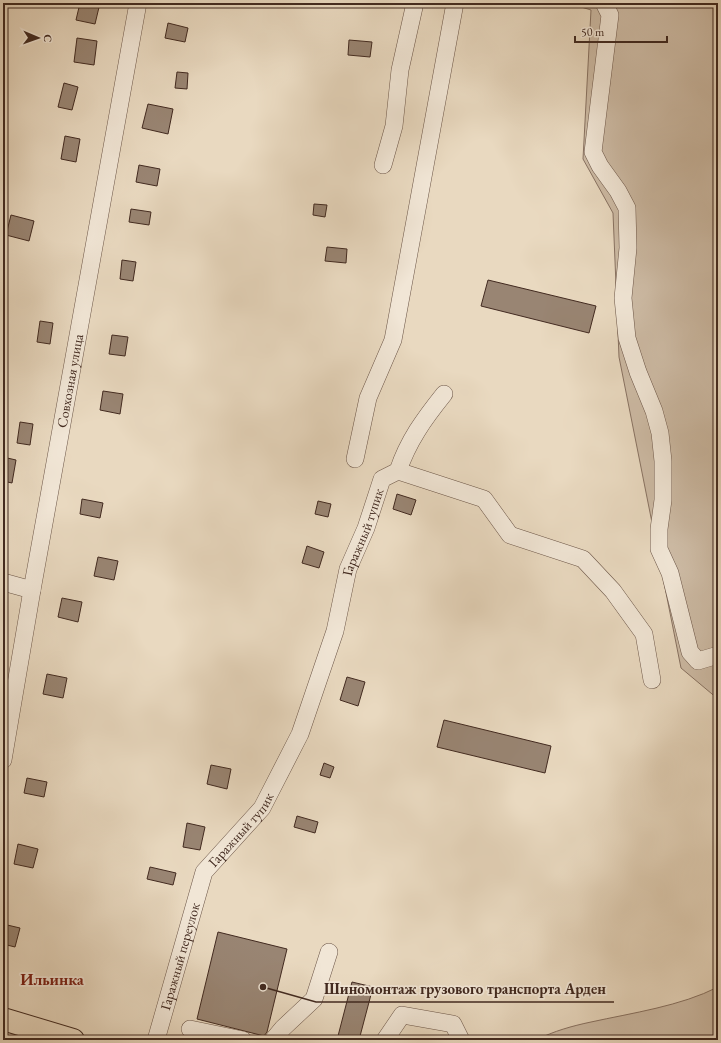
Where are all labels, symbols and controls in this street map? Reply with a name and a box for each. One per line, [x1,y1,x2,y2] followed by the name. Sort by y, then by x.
[18,18,58,58] north arrow
[575,18,667,44] scale bar
[581,24,605,40] text: 50 m
[41,34,55,43] text: С
[52,332,87,429] street label: Совхозная улица
[338,486,387,577] street label: Гаражный тупик
[204,789,278,871] street label: Гаражный тупик
[156,900,204,1012] street label: Гаражный переулок
[20,969,85,990] district label: Ильинка
[316,975,614,1002] callout: Шиномонтаж грузового транспорта Арден
[324,979,606,998] text: Шиномонтаж грузового транспорта Арден

